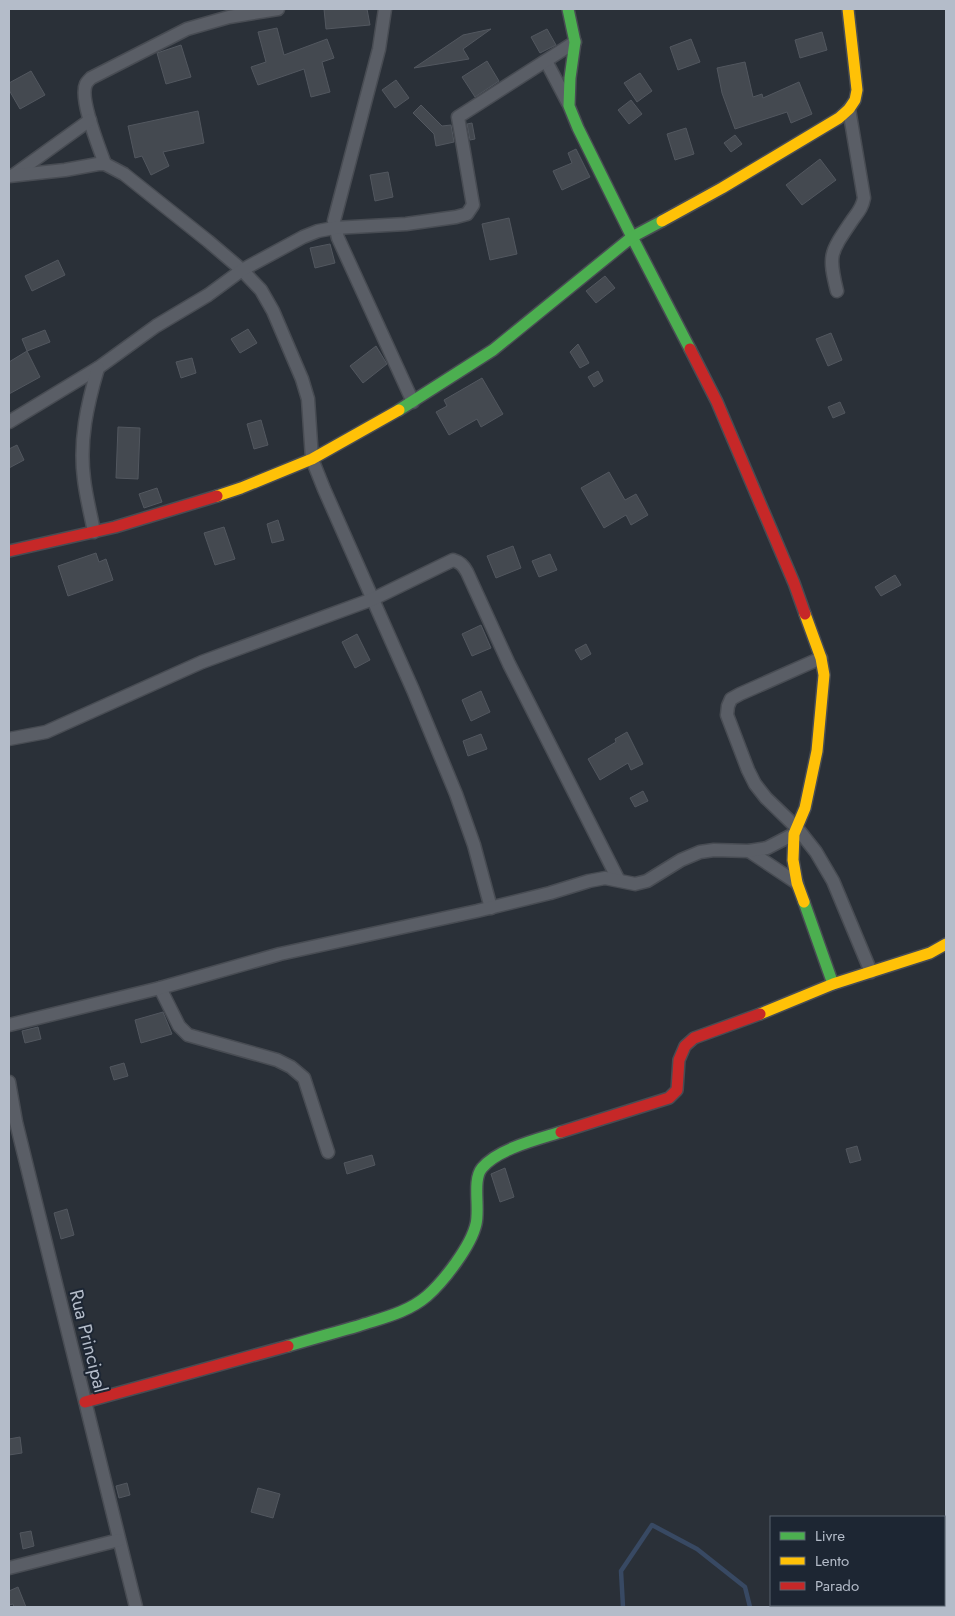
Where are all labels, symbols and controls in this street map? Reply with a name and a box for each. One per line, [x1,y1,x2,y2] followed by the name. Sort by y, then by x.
[63,1287,114,1395] street label: Rua Principal
[770,1516,945,1606] legend
[815,1525,845,1547] text: Livre
[815,1550,849,1572] text: Lento
[815,1575,859,1597] text: Parado

